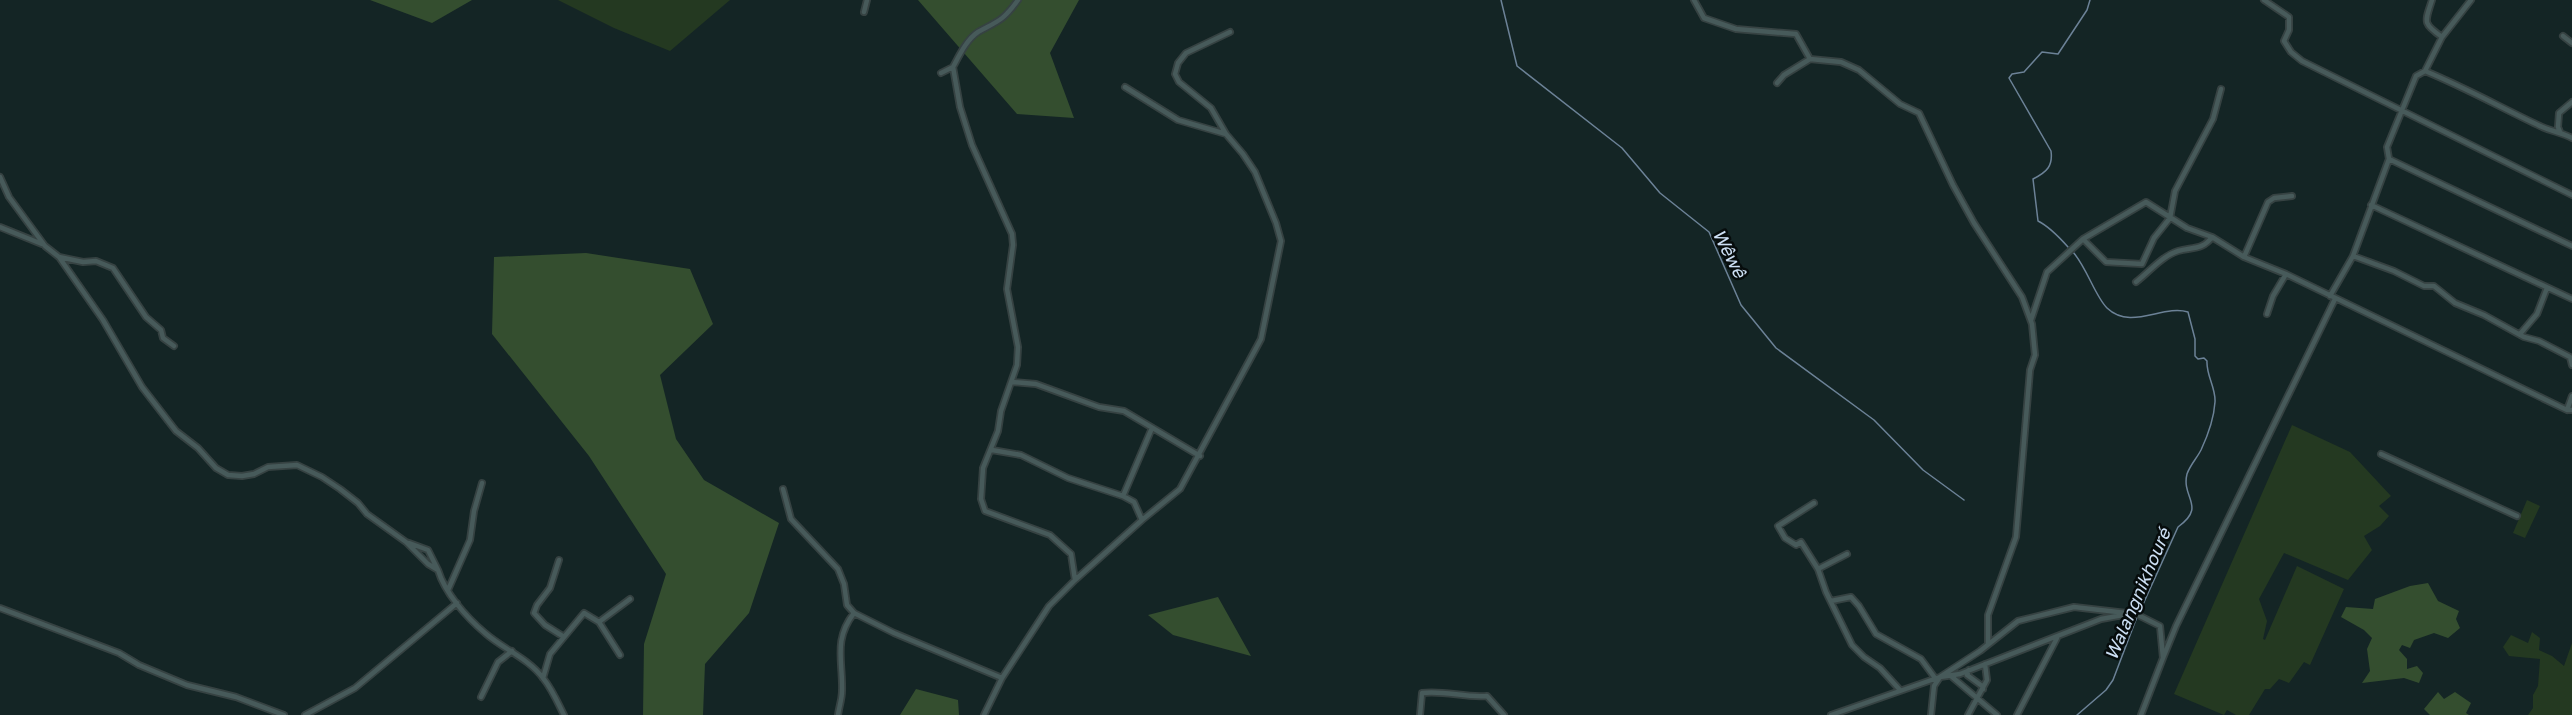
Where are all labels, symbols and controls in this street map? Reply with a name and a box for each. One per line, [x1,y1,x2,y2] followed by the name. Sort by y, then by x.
[1708,225,1752,282] water label: Wêwê
[2099,523,2175,663] water label: Walangnikhouré

